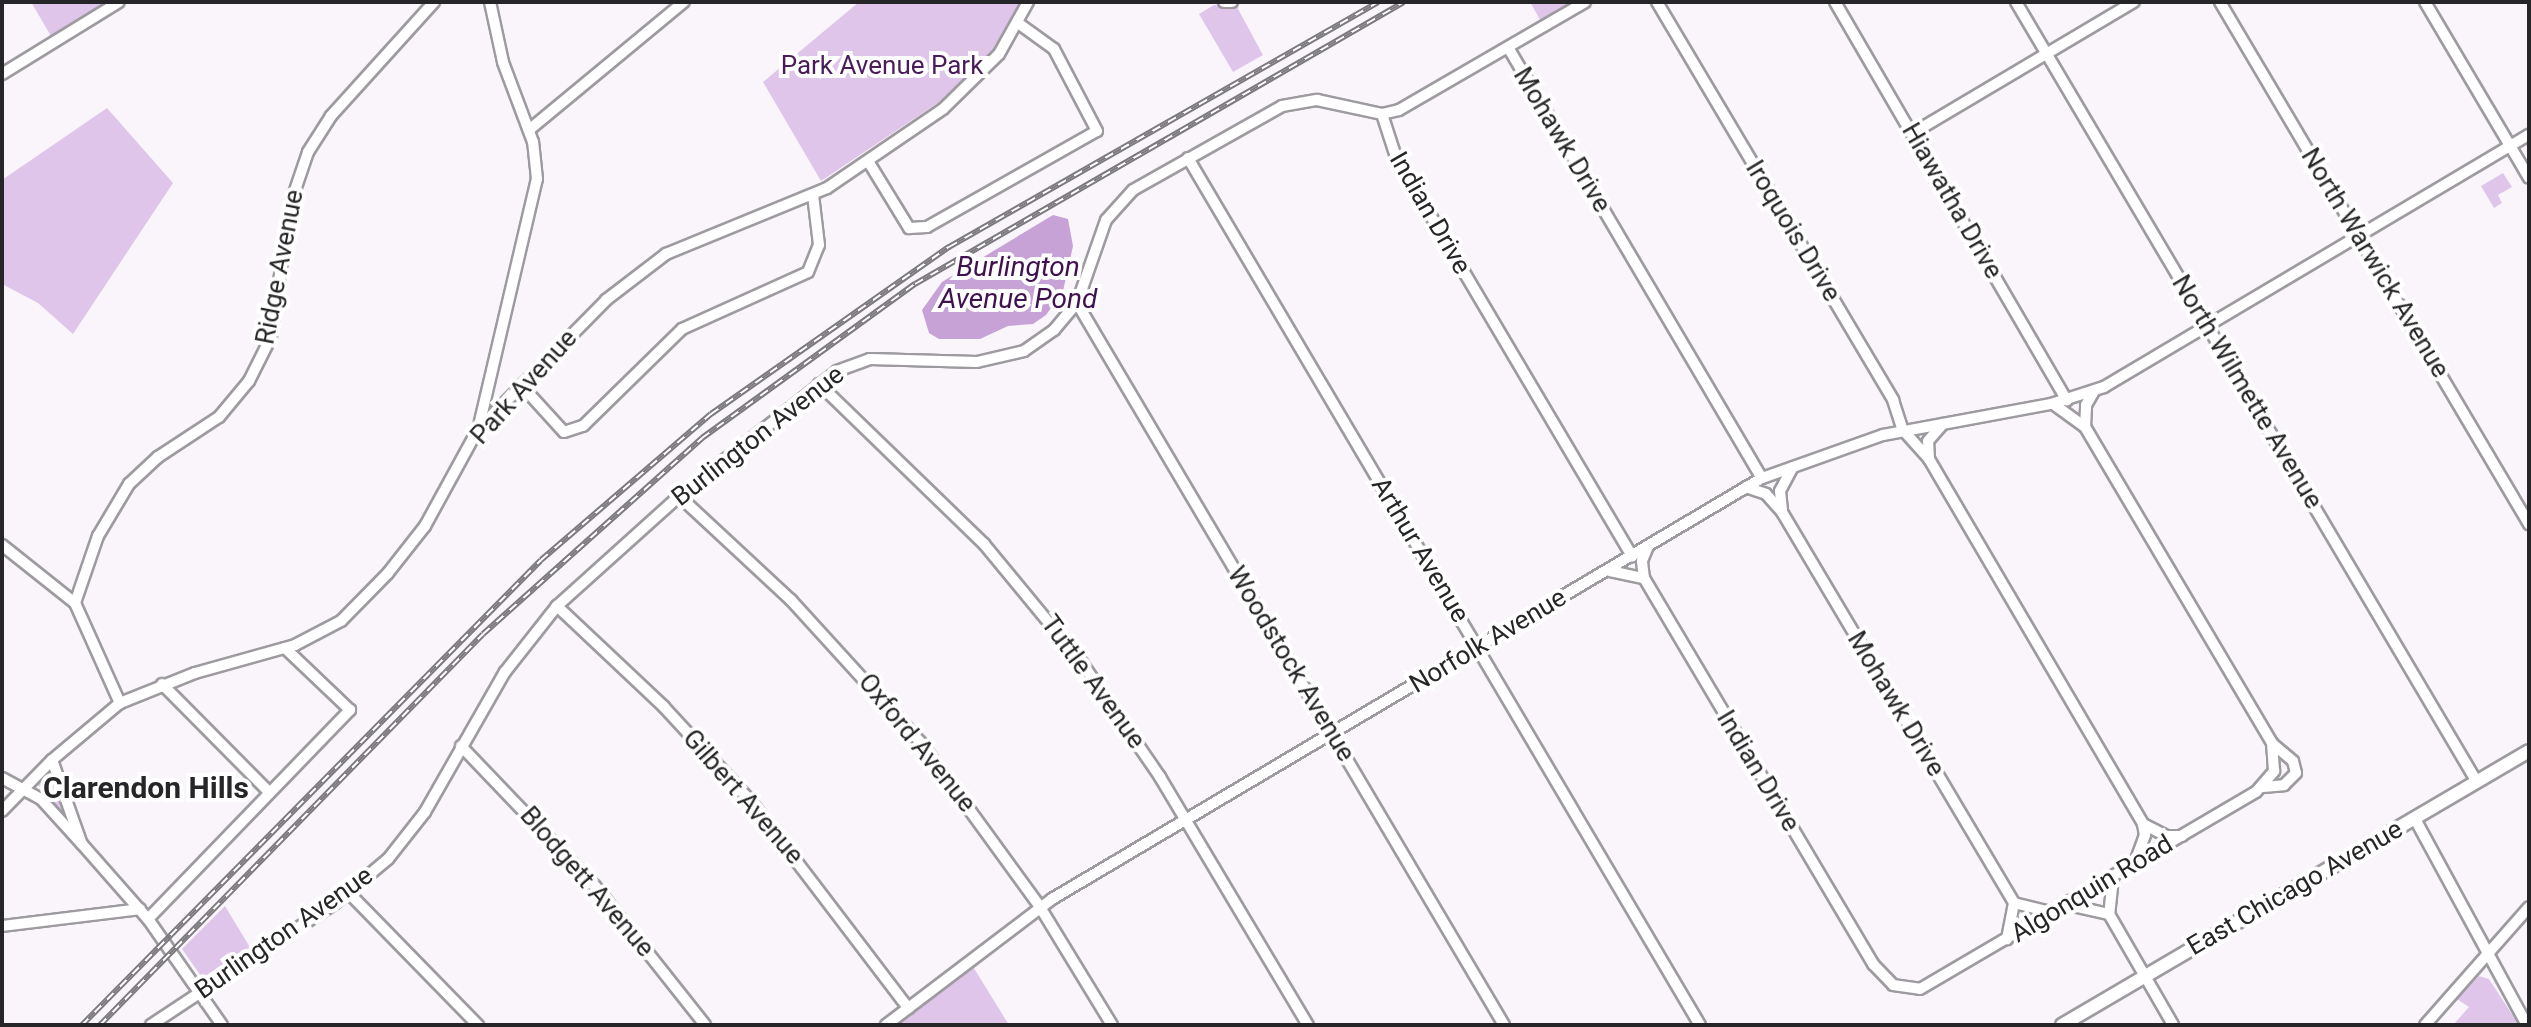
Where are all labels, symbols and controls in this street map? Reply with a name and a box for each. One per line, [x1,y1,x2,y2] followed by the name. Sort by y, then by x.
[781,50,983,82] park label: Park Avenue Park
[1507,62,1617,218] street label: Mohawk Drive
[1895,118,2009,284] street label: Hiawatha Drive
[2294,143,2456,383] street label: North Warwick Avenue
[1383,146,1477,280] street label: Indian Drive
[1739,155,1847,307] street label: Iroquois Drive
[250,187,310,347] street label: Ridge Avenue
[939,250,1097,316] water label: Burlington Avenue Pond
[2165,270,2329,514] street label: North Wilmette Avenue
[464,323,584,451] street label: Park Avenue
[666,359,850,513] street label: Burlington Avenue
[1364,472,1476,628] street label: Arthur Avenue
[1221,561,1361,767] street label: Woodstock Avenue
[1404,582,1572,700] street label: Norfolk Avenue
[1034,609,1152,755] street label: Tuttle Avenue
[1841,626,1951,782] street label: Mohawk Drive
[852,667,982,819] street label: Oxford Avenue
[1710,705,1806,837] street label: Indian Drive
[676,723,810,871] street label: Gilbert Avenue
[43,770,249,806] district label: Clarendon Hills
[513,800,661,964] street label: Blodgett Avenue
[2182,814,2408,962] street label: East Chicago Avenue
[2006,829,2178,949] street label: Algonquin Road
[189,860,379,1006] street label: Burlington Avenue

